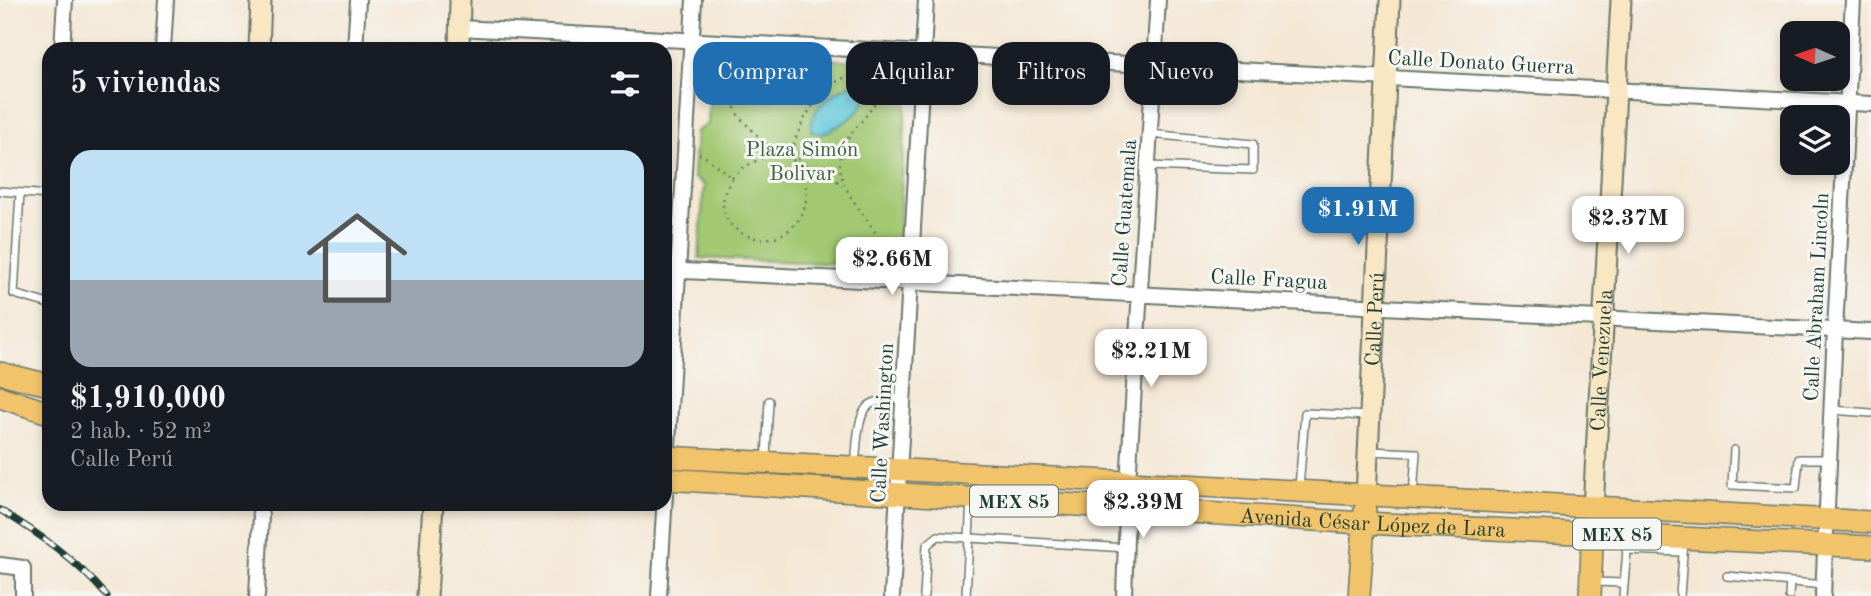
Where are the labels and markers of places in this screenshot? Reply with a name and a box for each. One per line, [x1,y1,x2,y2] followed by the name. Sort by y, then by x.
[1301,188,1415,247] pin: $1.91M
[1571,196,1685,256] pin: $2.37M
[835,238,949,297] pin: $2.66M
[1094,330,1208,389] pin: $2.21M
[1086,480,1200,540] pin: $2.39M

